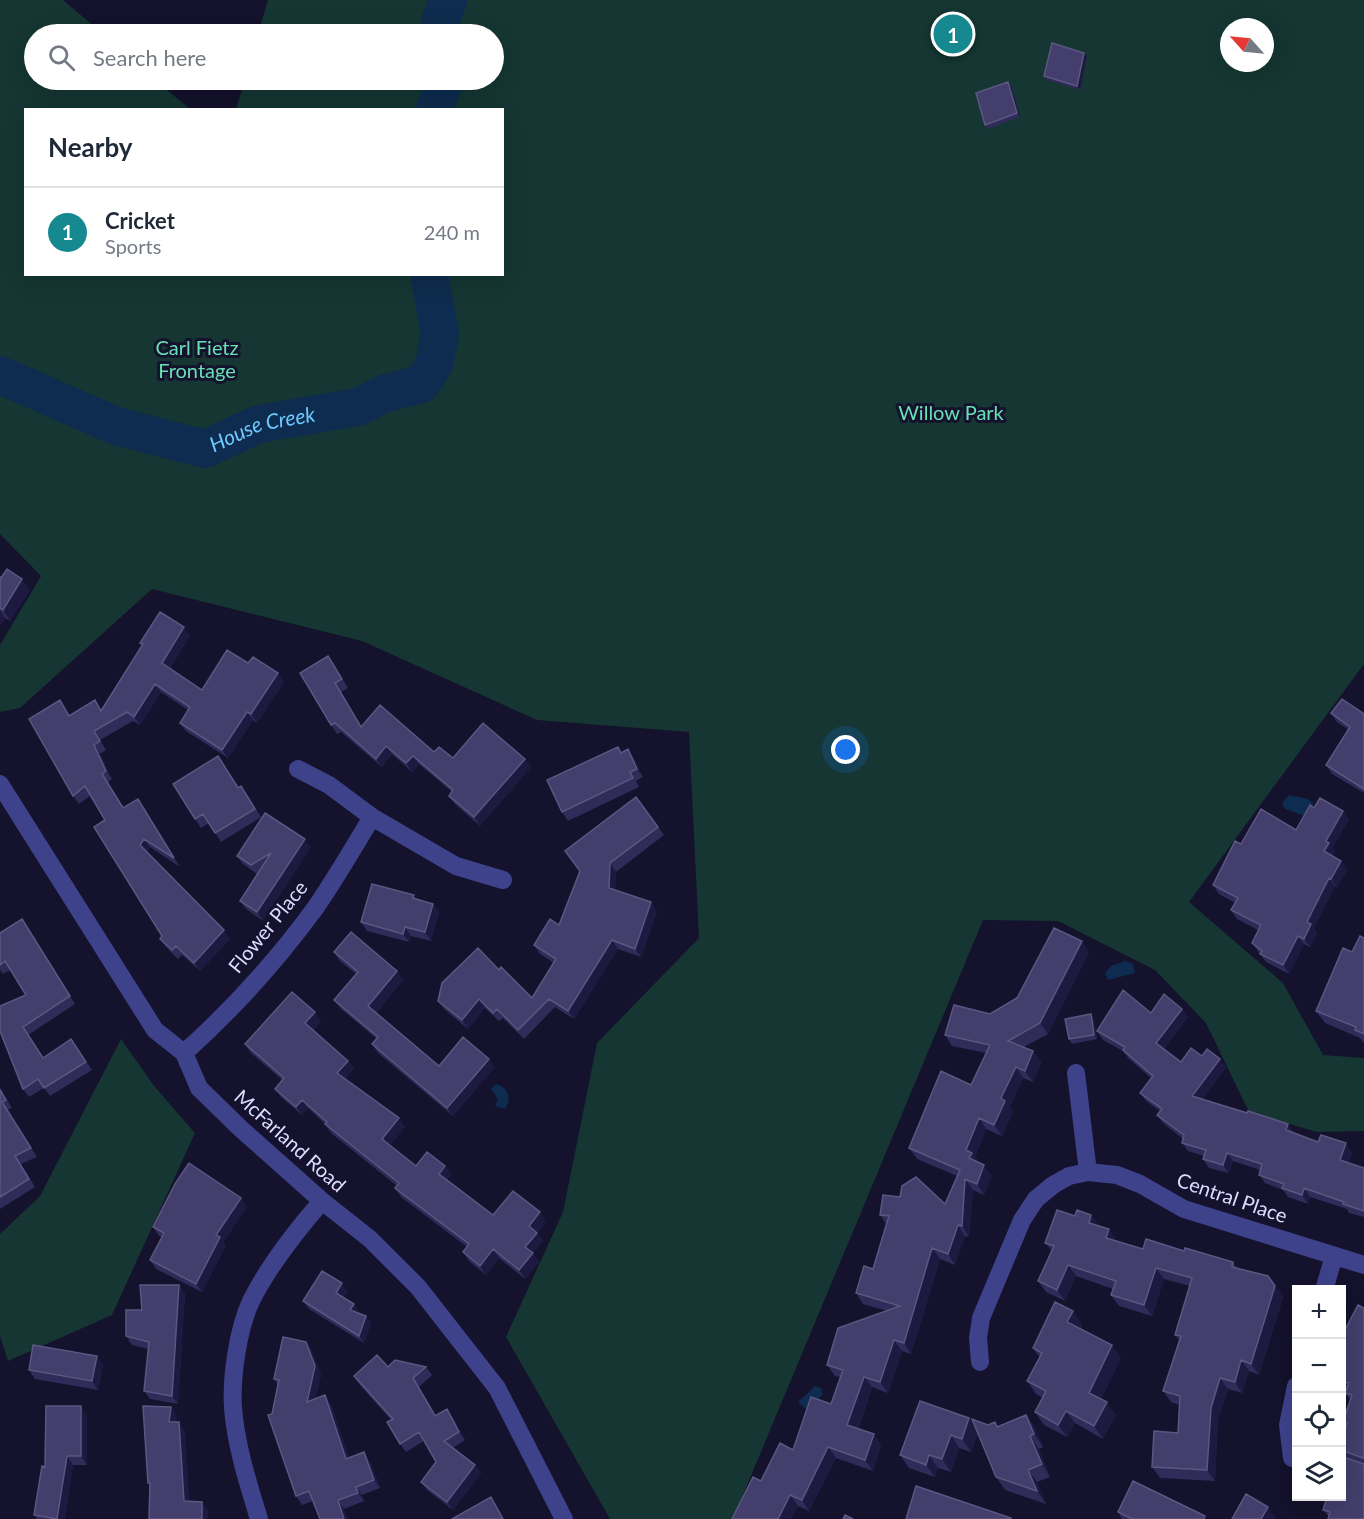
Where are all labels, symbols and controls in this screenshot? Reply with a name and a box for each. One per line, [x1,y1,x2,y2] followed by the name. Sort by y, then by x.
[934,12,972,57] pin: 1
[1220,18,1274,72] north arrow
[24,24,504,90] search box
[45,41,78,74] icon: search
[93,44,206,71] text: Search here
[48,131,133,163] text: Nearby
[105,207,175,234] text: Cricket
[62,220,73,244] text: 1
[424,220,480,244] text: 240 m
[105,234,161,258] text: Sports
[155,335,239,382] park label: Carl Fietz Frontage
[205,400,318,456] water label: House Creek
[898,400,1005,424] park label: Willow Park
[831,735,860,764] your location
[223,875,312,977] street label: Flower Place
[230,1084,351,1196] street label: McFarland Road
[1174,1167,1291,1227] street label: Central Place
[1292,1285,1346,1501] map controls
[1292,1285,1346,1339] button: +
[1292,1339,1346,1393] button: −
[1292,1393,1346,1447] button: locate
[1292,1447,1346,1501] button: layers

